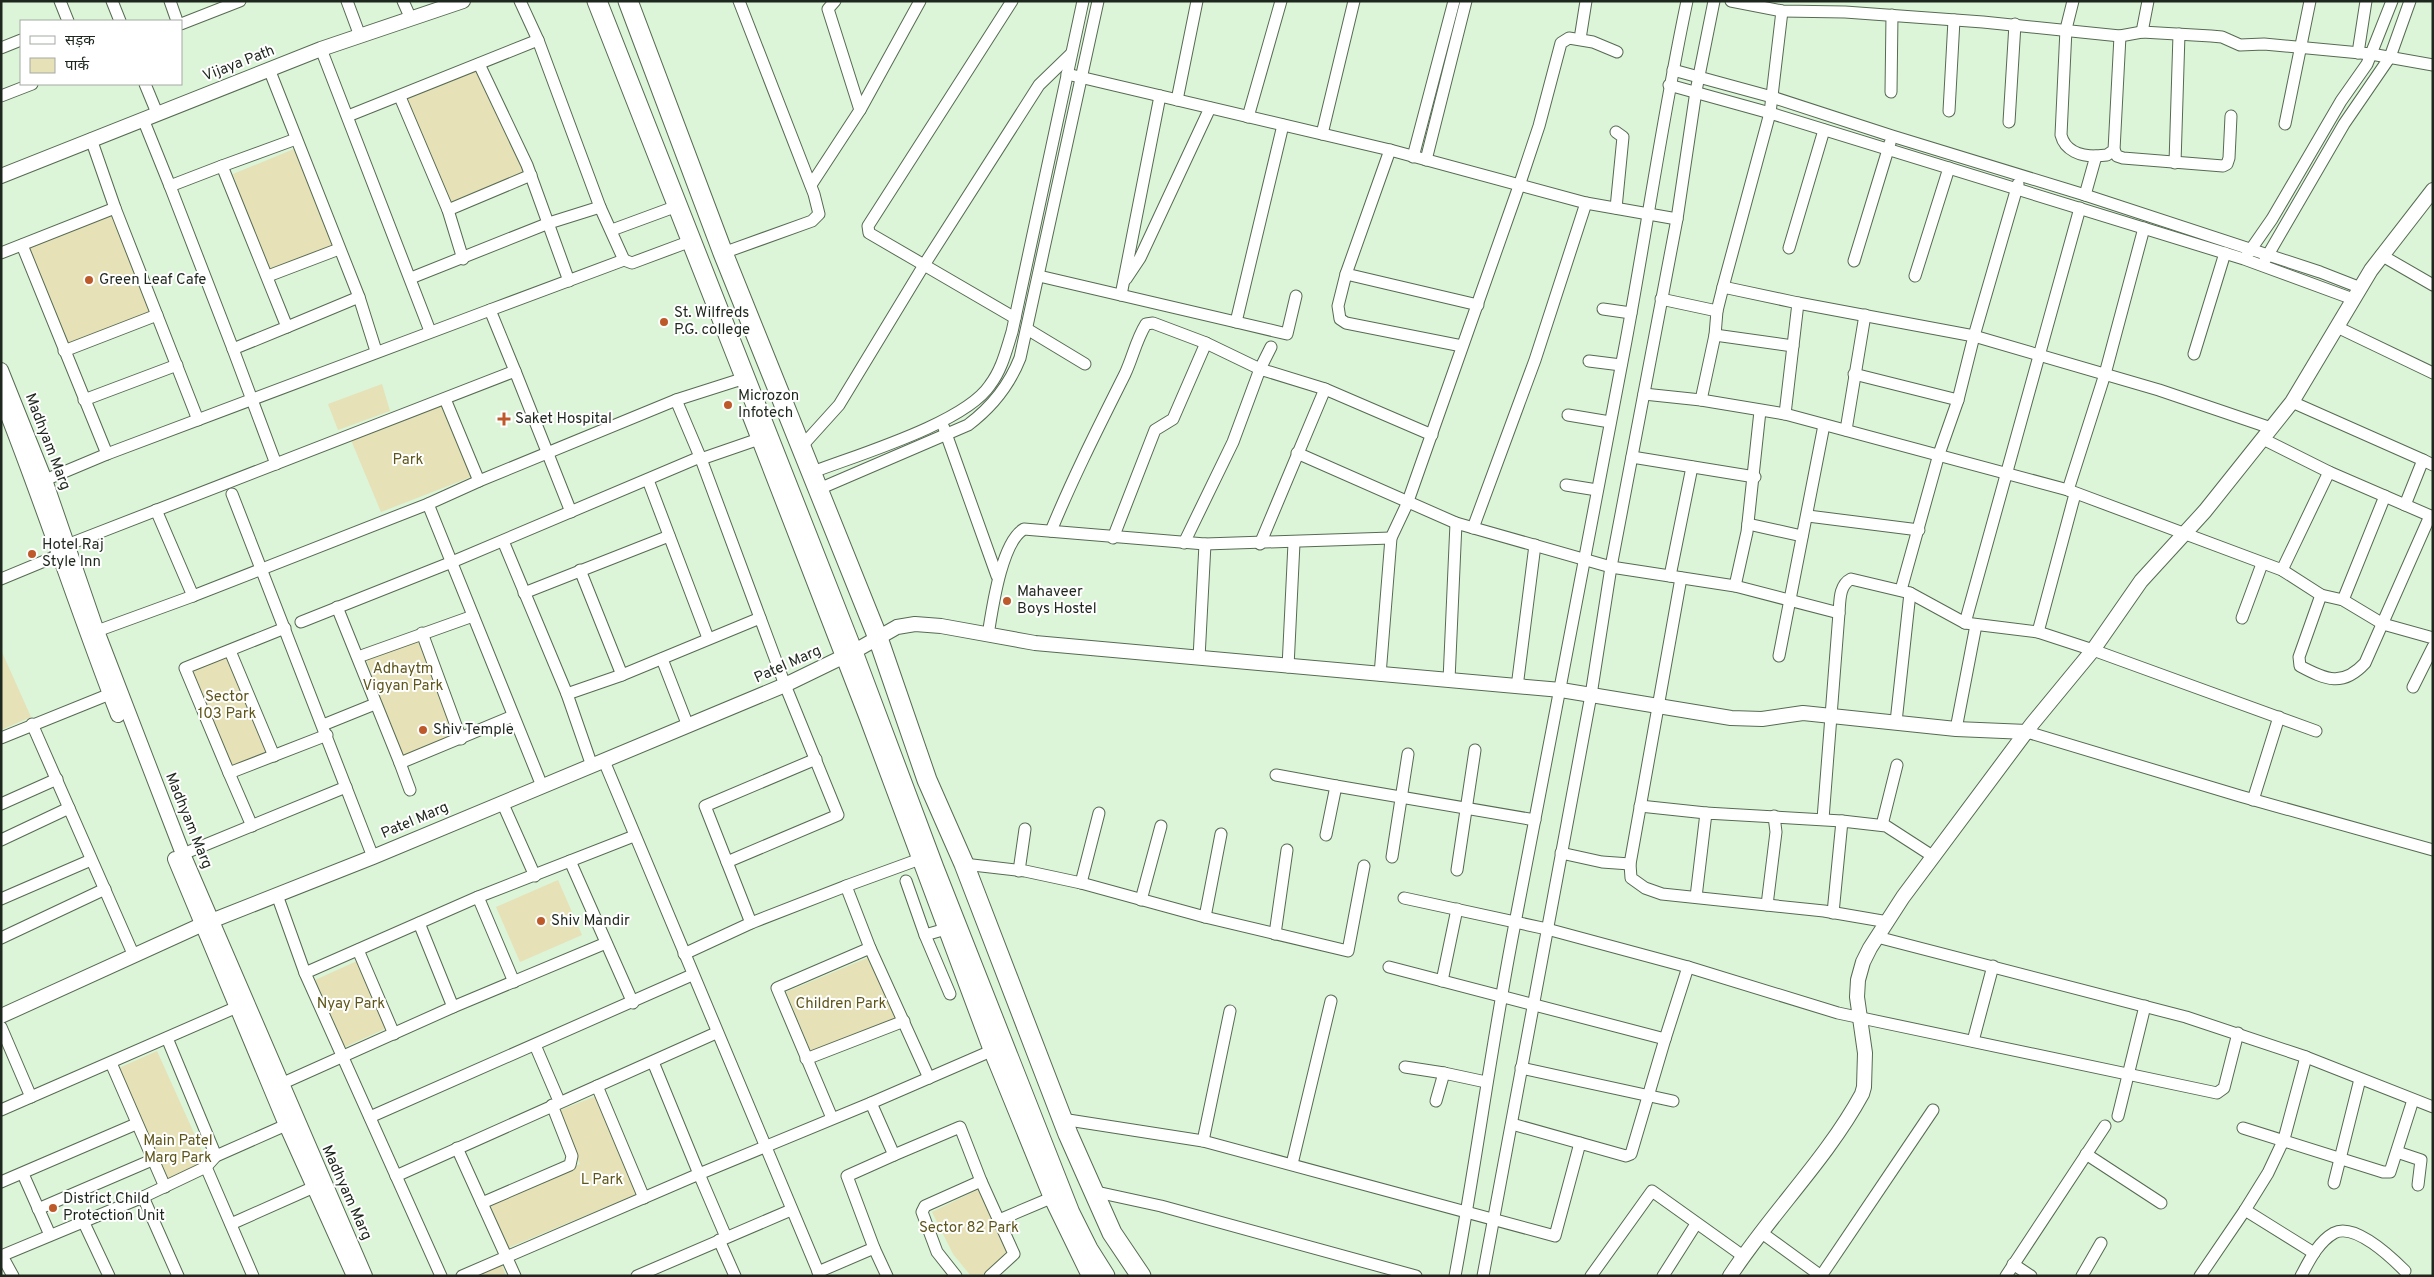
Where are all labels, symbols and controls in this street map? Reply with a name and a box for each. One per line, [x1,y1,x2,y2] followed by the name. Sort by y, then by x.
[20,20,182,85] legend
[65,32,95,51] text: सड़क
[200,42,278,86] street label: Vijaya Path
[65,56,89,76] text: पार्क
[99,271,206,290] place label: Green Leaf Cafe
[83,274,95,286] marker: Green Leaf Cafe
[674,304,750,340] place label: St. Wilfreds P.G. college
[658,316,670,328] marker: St. Wilfreds P.G. college
[738,387,799,423] place label: Microzon Infotech
[20,391,74,493] street label: Madhyam Marg
[722,399,734,411] marker: Microzon Infotech
[515,410,612,429] place label: Saket Hospital
[497,412,511,426] marker: Saket Hospital
[393,451,424,470] park label: Park
[42,536,104,572] place label: Hotel Raj Style Inn
[26,548,38,560] marker: Hotel Raj Style Inn
[1017,583,1097,619] place label: Mahaveer Boys Hostel
[1001,595,1013,607] marker: Mahaveer Boys Hostel
[751,642,825,688] street label: Patel Marg
[363,660,443,696] park label: Adhaytm Vigyan Park
[198,688,256,724] park label: Sector 103 Park
[433,721,514,740] place label: Shiv Temple
[417,724,429,736] marker: Shiv Temple
[160,770,216,872] street label: Madhyam Marg
[378,798,452,844] street label: Patel Marg
[551,912,630,931] place label: Shiv Mandir
[535,915,547,927] marker: Shiv Mandir
[317,995,385,1014] park label: Nyay Park
[796,995,886,1014] park label: Children Park
[143,1132,213,1168] park label: Main Patel Marg Park
[317,1142,375,1244] street label: Madhyam Marg
[581,1171,623,1190] park label: L Park
[63,1190,165,1226] place label: District Child Protection Unit
[47,1202,59,1214] marker: District Child Protection Unit
[919,1219,1019,1238] park label: Sector 82 Park

